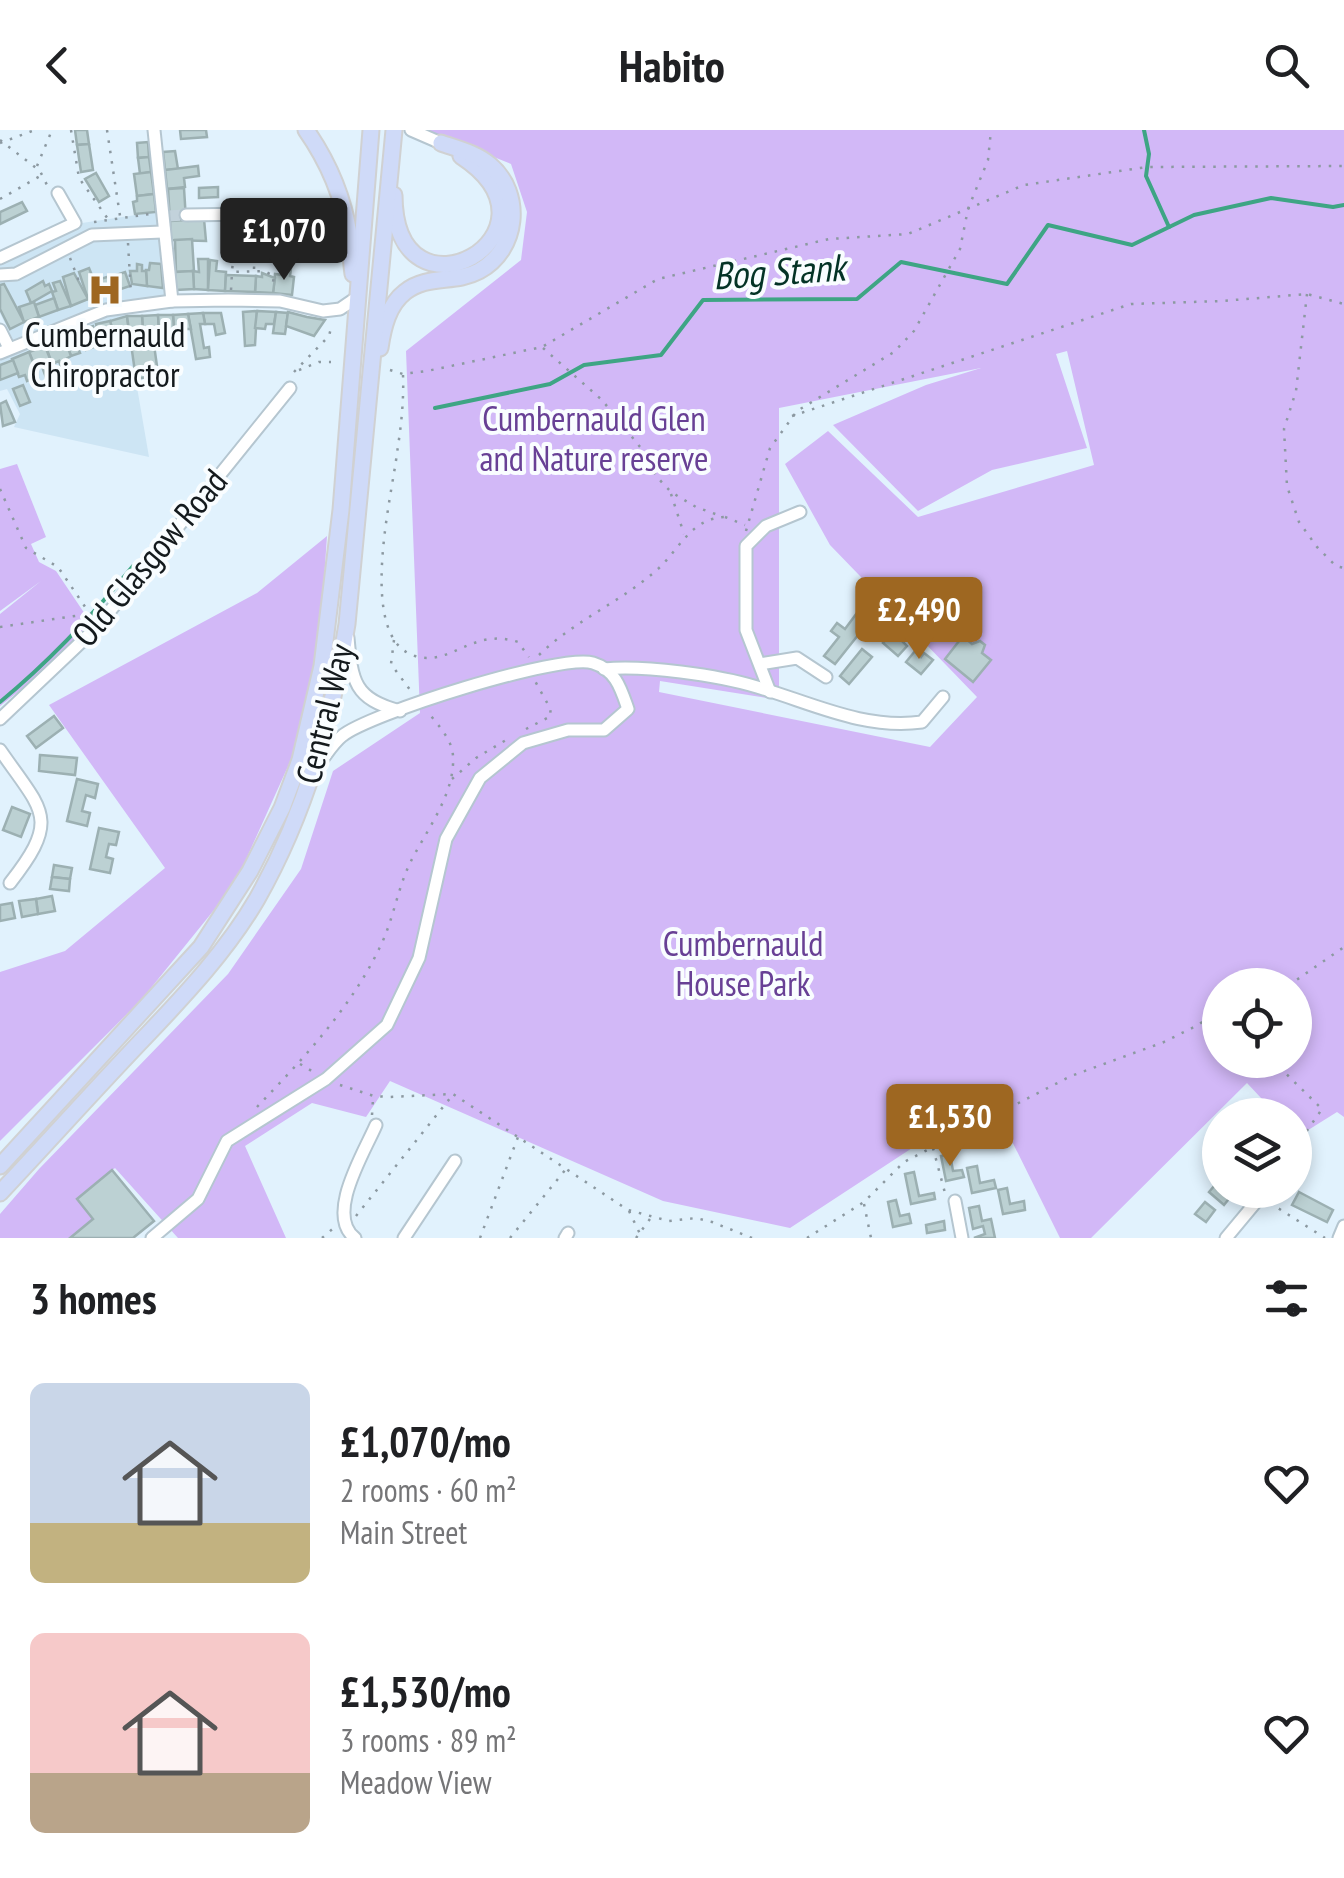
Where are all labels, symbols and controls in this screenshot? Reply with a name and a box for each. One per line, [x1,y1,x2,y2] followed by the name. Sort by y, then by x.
[619,36,725,94] text: Habito
[30,38,85,93] icon: back
[1259,38,1314,93] icon: search
[203,198,365,283] pin: £1,070
[242,209,326,251] text: £1,070
[711,241,851,300] water label: Bog Stank
[86,271,124,309] hospital icon: Cumbernauld Chiropractor
[25,311,185,397] place label: Cumbernauld Chiropractor
[479,395,709,481] park label: Cumbernauld Glen and Nature reserve
[61,459,237,656] street label: Old Glasgow Road
[838,577,1000,662] pin: £2,490
[877,588,961,630] text: £2,490
[284,638,364,789] street label: Central Way
[663,920,823,1006] park label: Cumbernauld House Park
[1202,968,1312,1208] map controls
[1202,968,1312,1078] button: locate
[869,1084,1031,1169] pin: £1,530
[908,1095,992,1137] text: £1,530
[1202,1098,1312,1208] button: layers
[30,1271,157,1326] text: 3 homes
[1259,1271,1314,1326] icon: filters
[340,1414,511,1469] text: £1,070/mo
[110,1423,230,1543] icon: home
[1259,1456,1314,1511] icon: heart
[340,1469,517,1511] text: 2 rooms · 60 m²
[340,1511,467,1553] text: Main Street
[340,1664,511,1719] text: £1,530/mo
[110,1673,230,1793] icon: home
[1259,1706,1314,1761] icon: heart
[340,1719,517,1761] text: 3 rooms · 89 m²
[340,1761,492,1803] text: Meadow View

